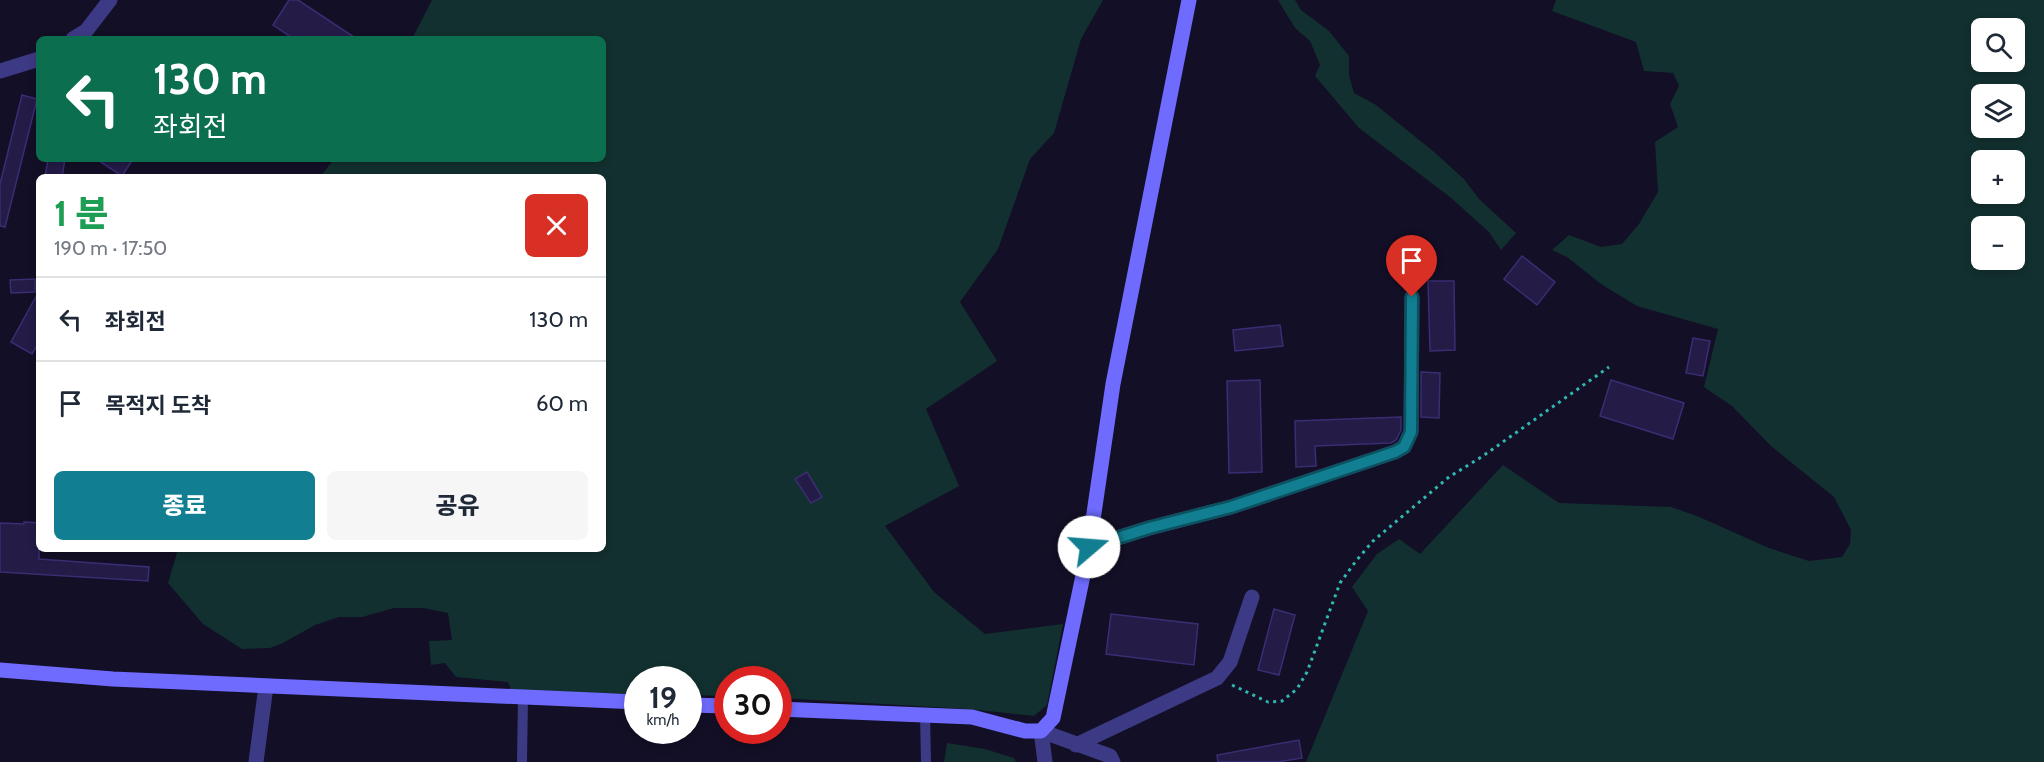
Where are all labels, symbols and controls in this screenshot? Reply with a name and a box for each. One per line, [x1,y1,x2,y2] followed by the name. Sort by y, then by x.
[1971,18,2025,270] map controls
[1971,18,2025,72] button: search
[153,53,267,105] text: 130 m
[54,60,132,138] icon: left
[1971,84,2025,138] button: layers
[153,110,228,143] text: 좌회전
[1971,150,2025,204] button: +
[54,191,109,235] text: 1 분
[525,194,588,257] button: close
[1971,216,2025,270] button: −
[1386,235,1437,297] pin
[54,236,167,260] text: 190 m · 17:50
[1395,244,1428,277] icon: arrive
[54,303,87,336] icon: left
[529,306,588,333] text: 130 m
[105,308,166,335] text: 좌회전
[54,387,87,420] icon: arrive
[536,390,588,417] text: 60 m
[105,392,211,419] text: 목적지 도착
[54,471,315,540] button: 종료
[327,471,588,540] button: 공유
[1057,515,1121,579] position arrow
[714,666,792,744] speed limit sign: 30
[649,679,677,716] text: 19
[647,711,679,729] text: km/h

